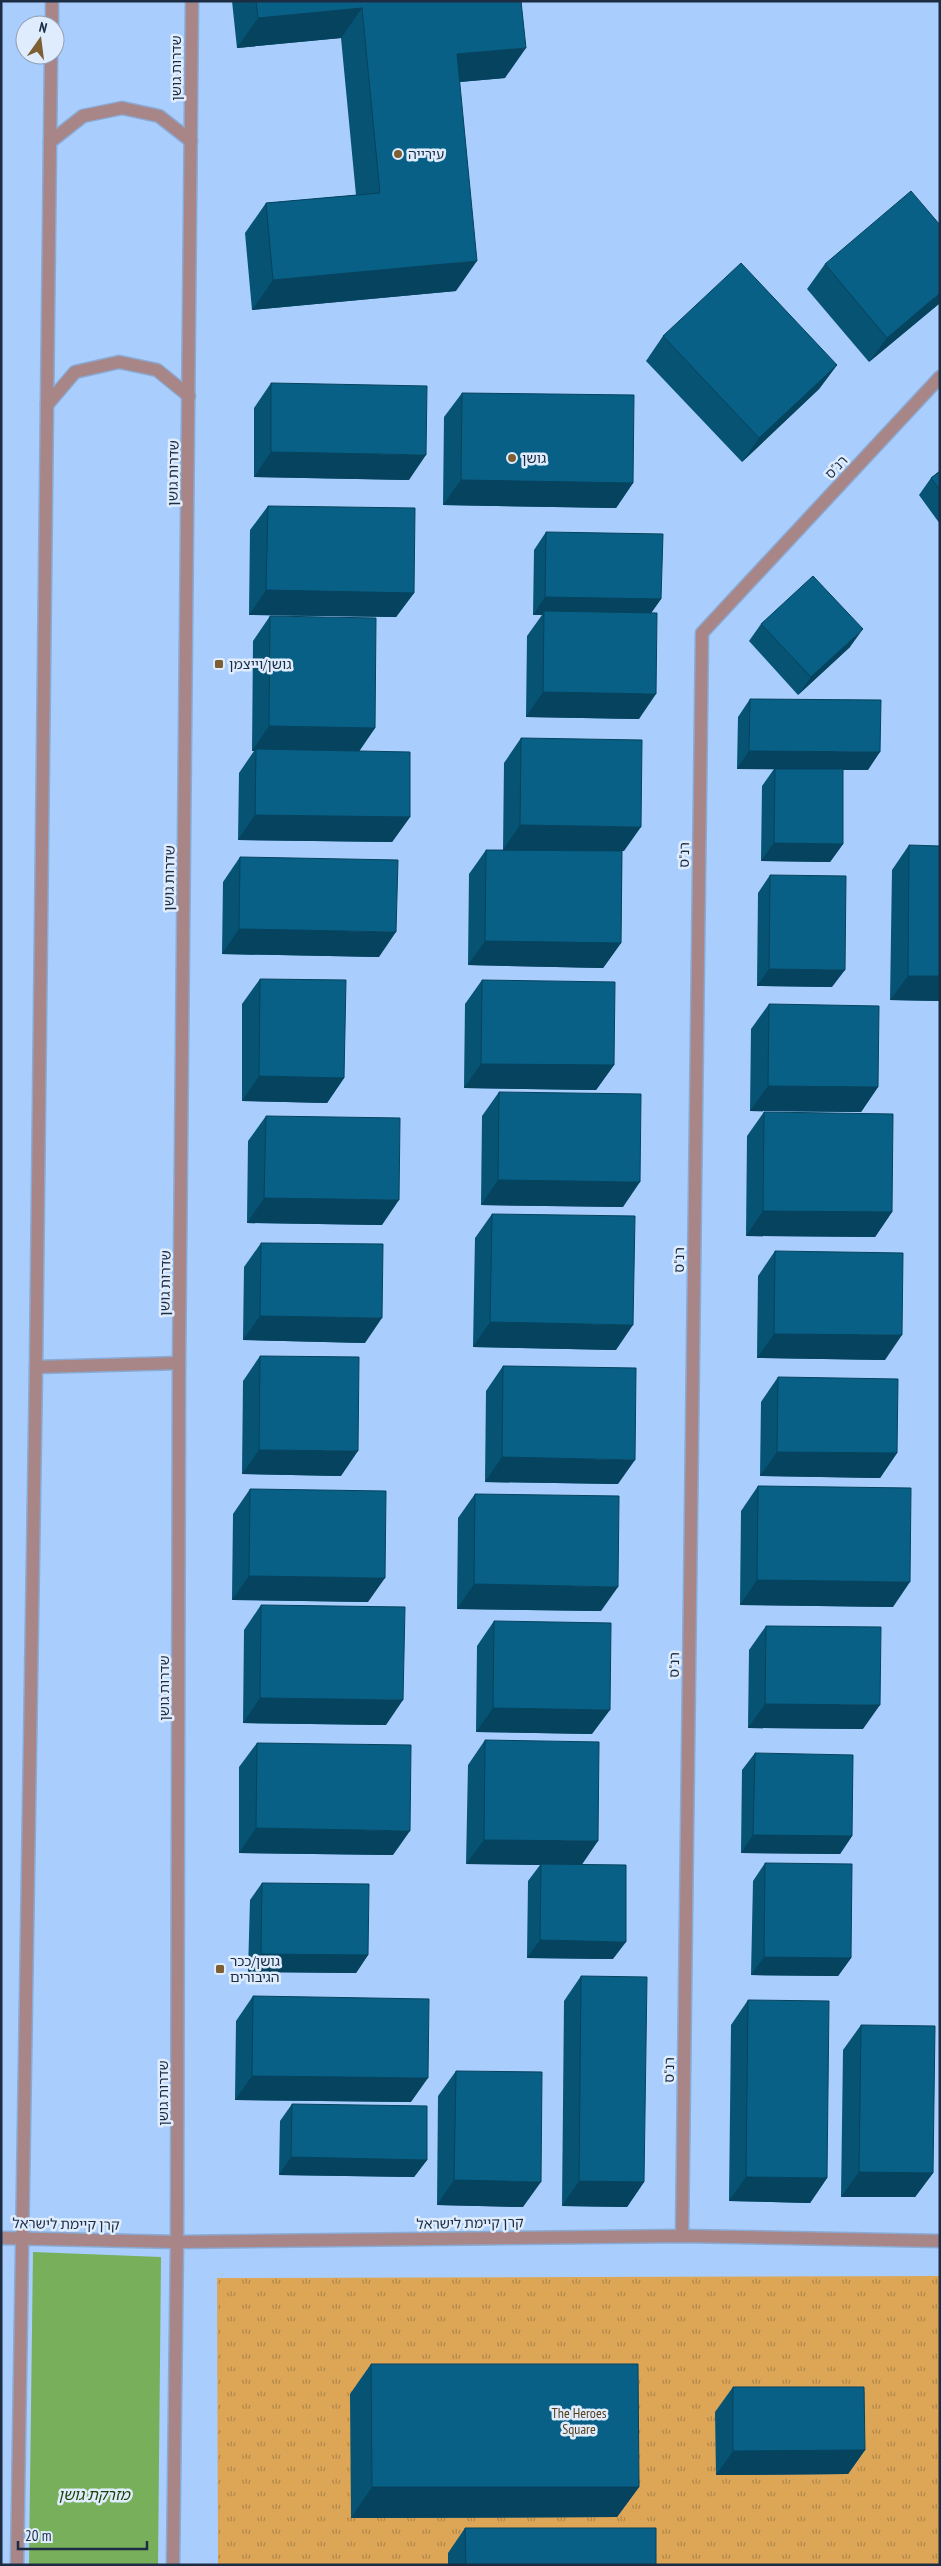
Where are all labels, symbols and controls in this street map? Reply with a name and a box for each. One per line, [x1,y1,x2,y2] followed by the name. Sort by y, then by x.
[15,15,65,65] north arrow
[37,18,49,37] text: N
[167,35,185,101] street label: שדרות גושן
[408,145,444,163] place label: עירייה
[392,148,404,160] marker: עירייה
[163,440,183,506] street label: שדרות גושן
[522,449,546,467] place label: גושן
[821,451,851,483] street label: רנ"ס
[506,452,518,464] marker: גושן
[229,655,292,673] place label: גושן/וייצמן
[213,658,225,670] marker: גושן/וייצמן
[675,842,693,868] street label: רנ"ס
[159,845,179,911] street label: שדרות גושן
[670,1247,688,1273] street label: רנ"ס
[155,1250,175,1316] street label: שדרות גושן
[665,1652,683,1678] street label: רנ"ס
[155,1655,173,1721] street label: שדרות גושן
[230,1952,280,1986] place label: גושן/ככר הגיבורים
[214,1963,226,1975] marker: גושן/ככר הגיבורים
[660,2057,678,2083] street label: רנ"ס
[154,2060,172,2126] street label: שדרות גושן
[416,2213,524,2233] street label: קרן קיימת לישראל
[12,2214,120,2234] street label: קרן קיימת לישראל
[552,2404,607,2438] park label: The Heroes Square
[58,2485,131,2504] water label: מזרקת גושן
[18,2518,146,2550] scale bar
[25,2526,51,2545] text: 20 m

